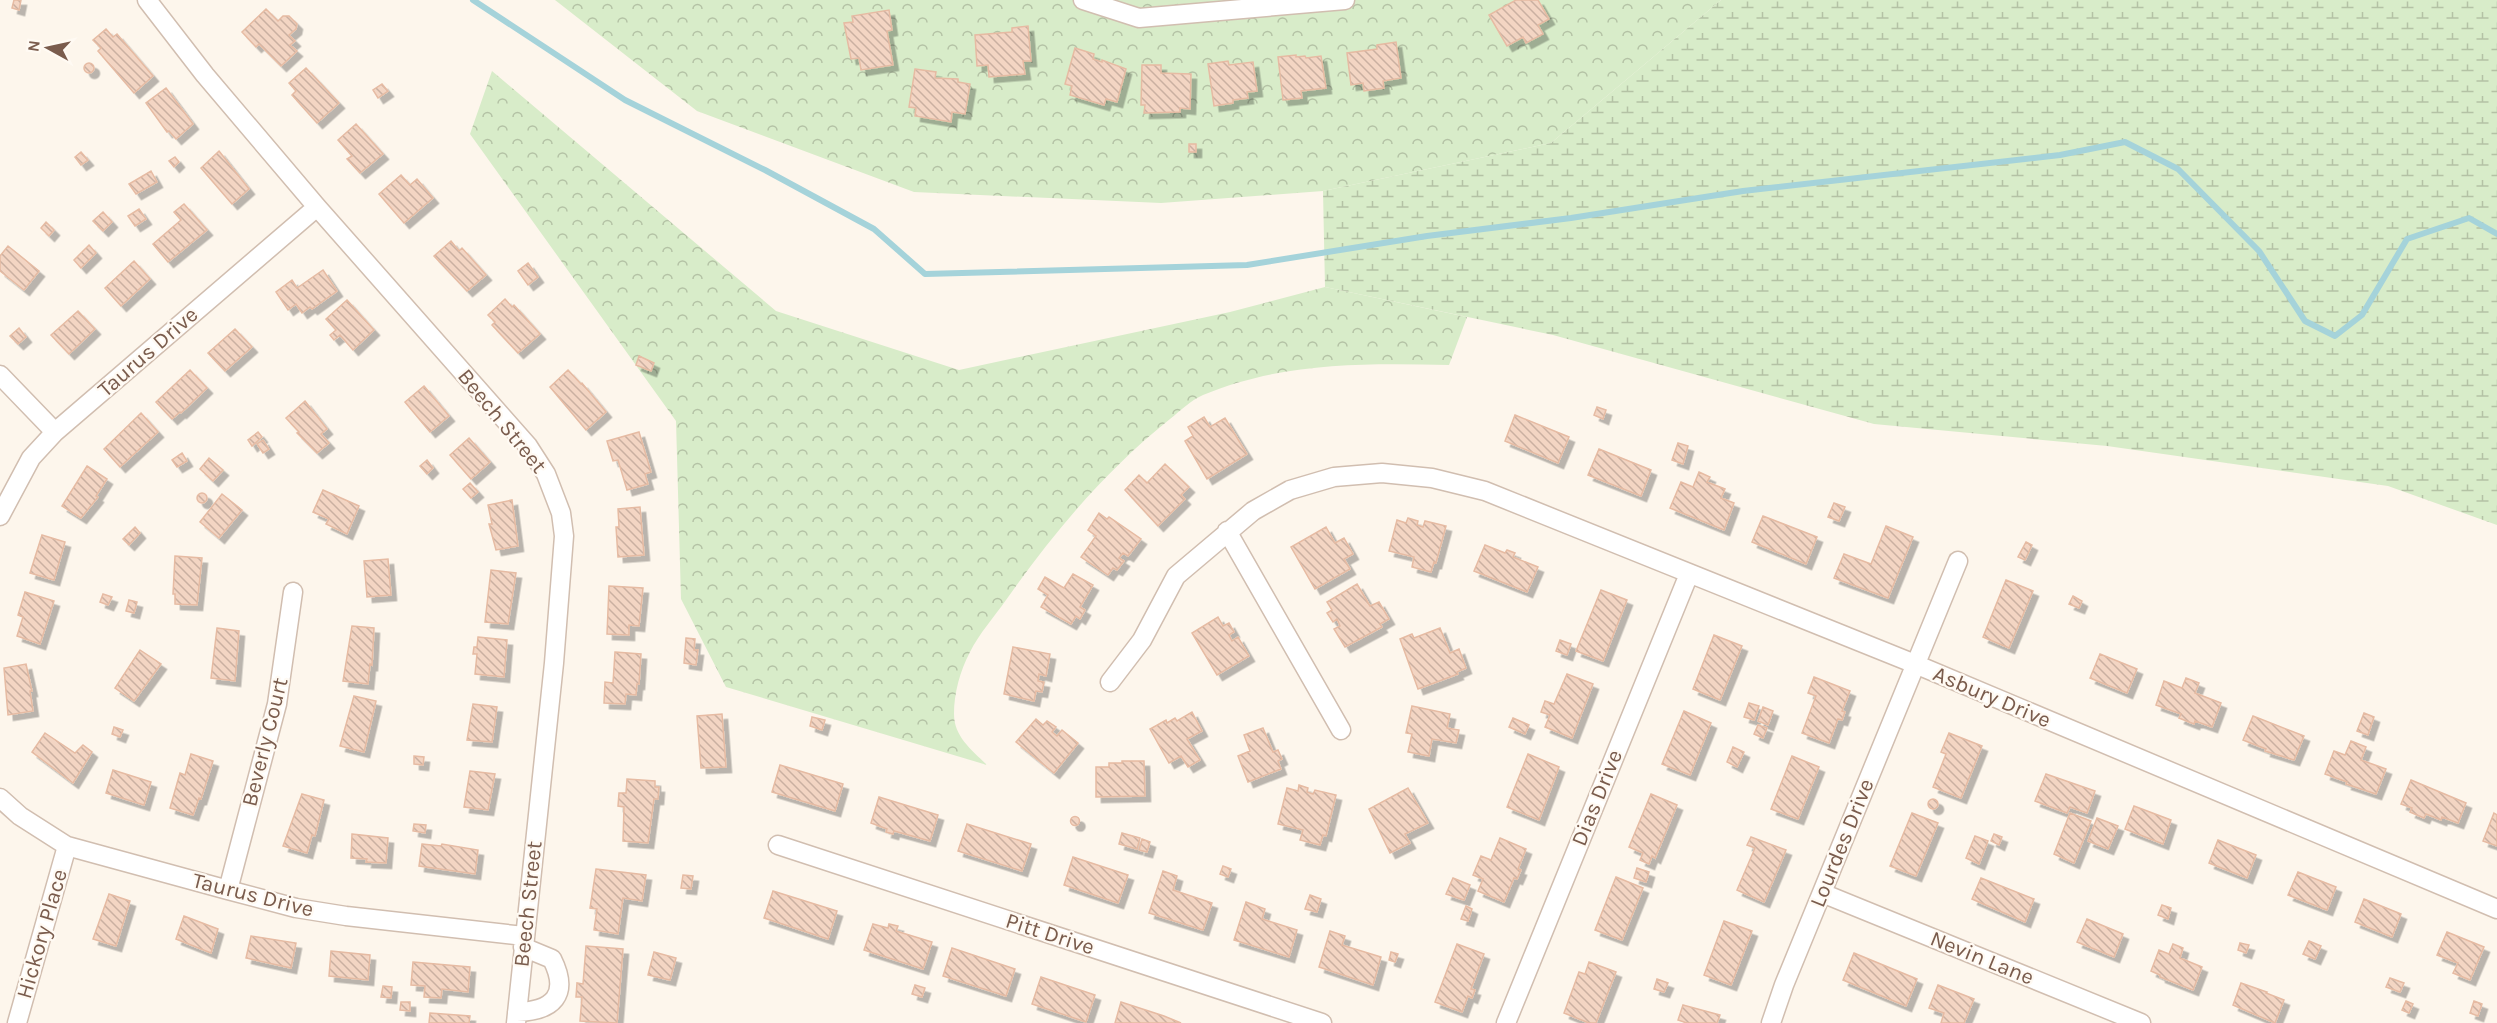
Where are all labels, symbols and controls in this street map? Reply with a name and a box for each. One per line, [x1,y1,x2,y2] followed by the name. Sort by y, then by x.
[18,18,78,78] north arrow
[23,39,44,53] text: N
[93,302,203,402] street label: Taurus Drive
[452,364,552,478] street label: Beech Street
[1929,661,2055,733] street label: Asbury Drive
[236,675,294,809] street label: Beverly Court
[1566,746,1628,850] street label: Dias Drive
[1804,775,1880,911] street label: Lourdes Drive
[508,840,548,968] street label: Beech Street
[11,866,73,1002] street label: Hickory Place
[190,867,316,923] street label: Taurus Drive
[1002,907,1098,961] street label: Pitt Drive
[1926,925,2038,991] street label: Nevin Lane

